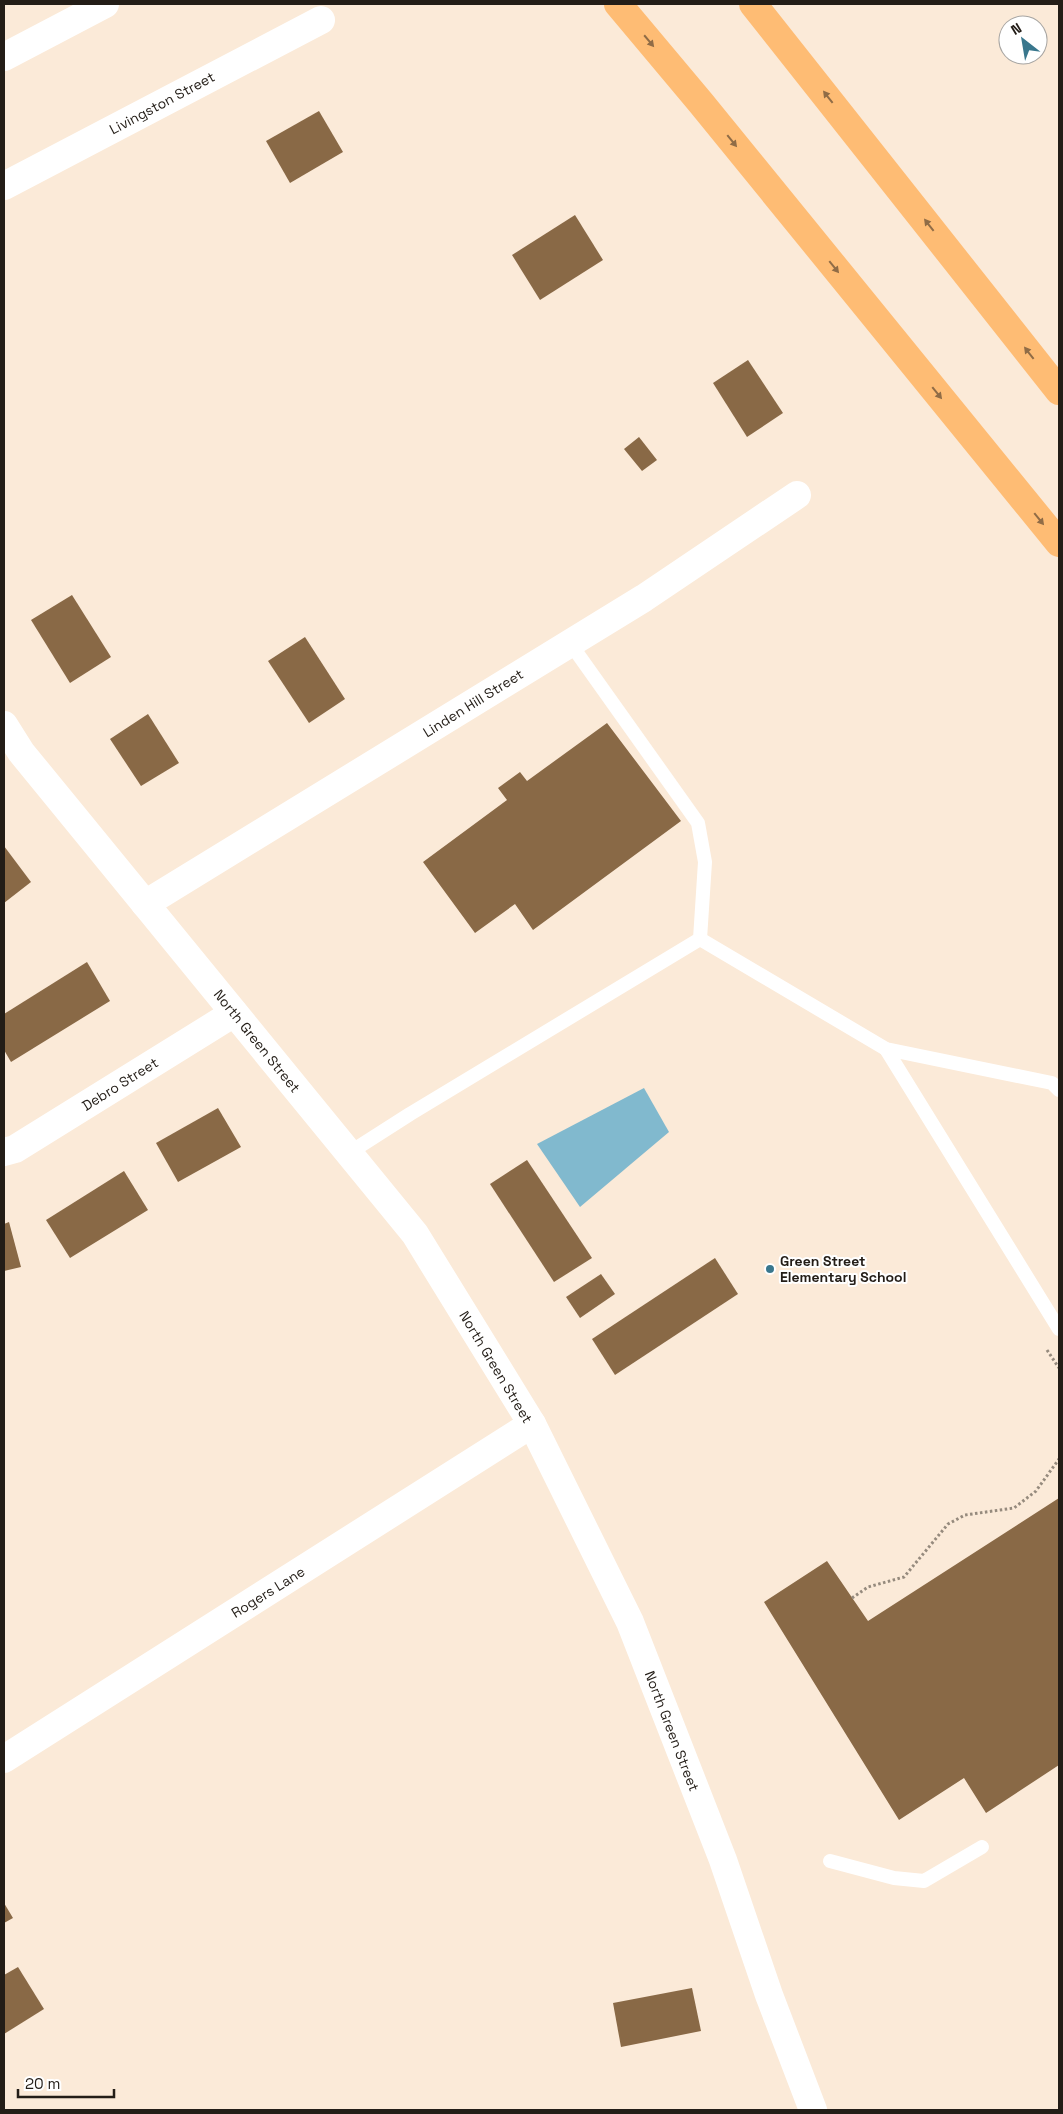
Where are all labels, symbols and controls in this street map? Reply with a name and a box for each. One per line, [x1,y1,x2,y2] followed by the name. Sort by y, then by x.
[998,15,1048,65] north arrow
[1008,19,1025,39] text: N
[644,34,655,47] one-way arrow
[106,68,218,138] street label: Livingston Street
[823,91,834,104] one-way arrow
[726,134,737,147] one-way arrow
[923,219,934,232] one-way arrow
[829,260,840,273] one-way arrow
[1024,347,1035,360] one-way arrow
[931,386,942,399] one-way arrow
[1034,512,1045,525] one-way arrow
[419,665,527,741] street label: Linden Hill Street
[210,986,304,1096] street label: North Green Street
[78,1053,162,1115] street label: Debro Street
[780,1252,906,1286] place label: Green Street Elementary School
[764,1263,776,1275] marker: Green Street Elementary School
[455,1308,537,1426] street label: North Green Street
[228,1562,308,1622] street label: Rogers Lane
[641,1668,703,1794] street label: North Green Street
[18,2066,114,2098] scale bar
[25,2074,60,2093] text: 20 m

